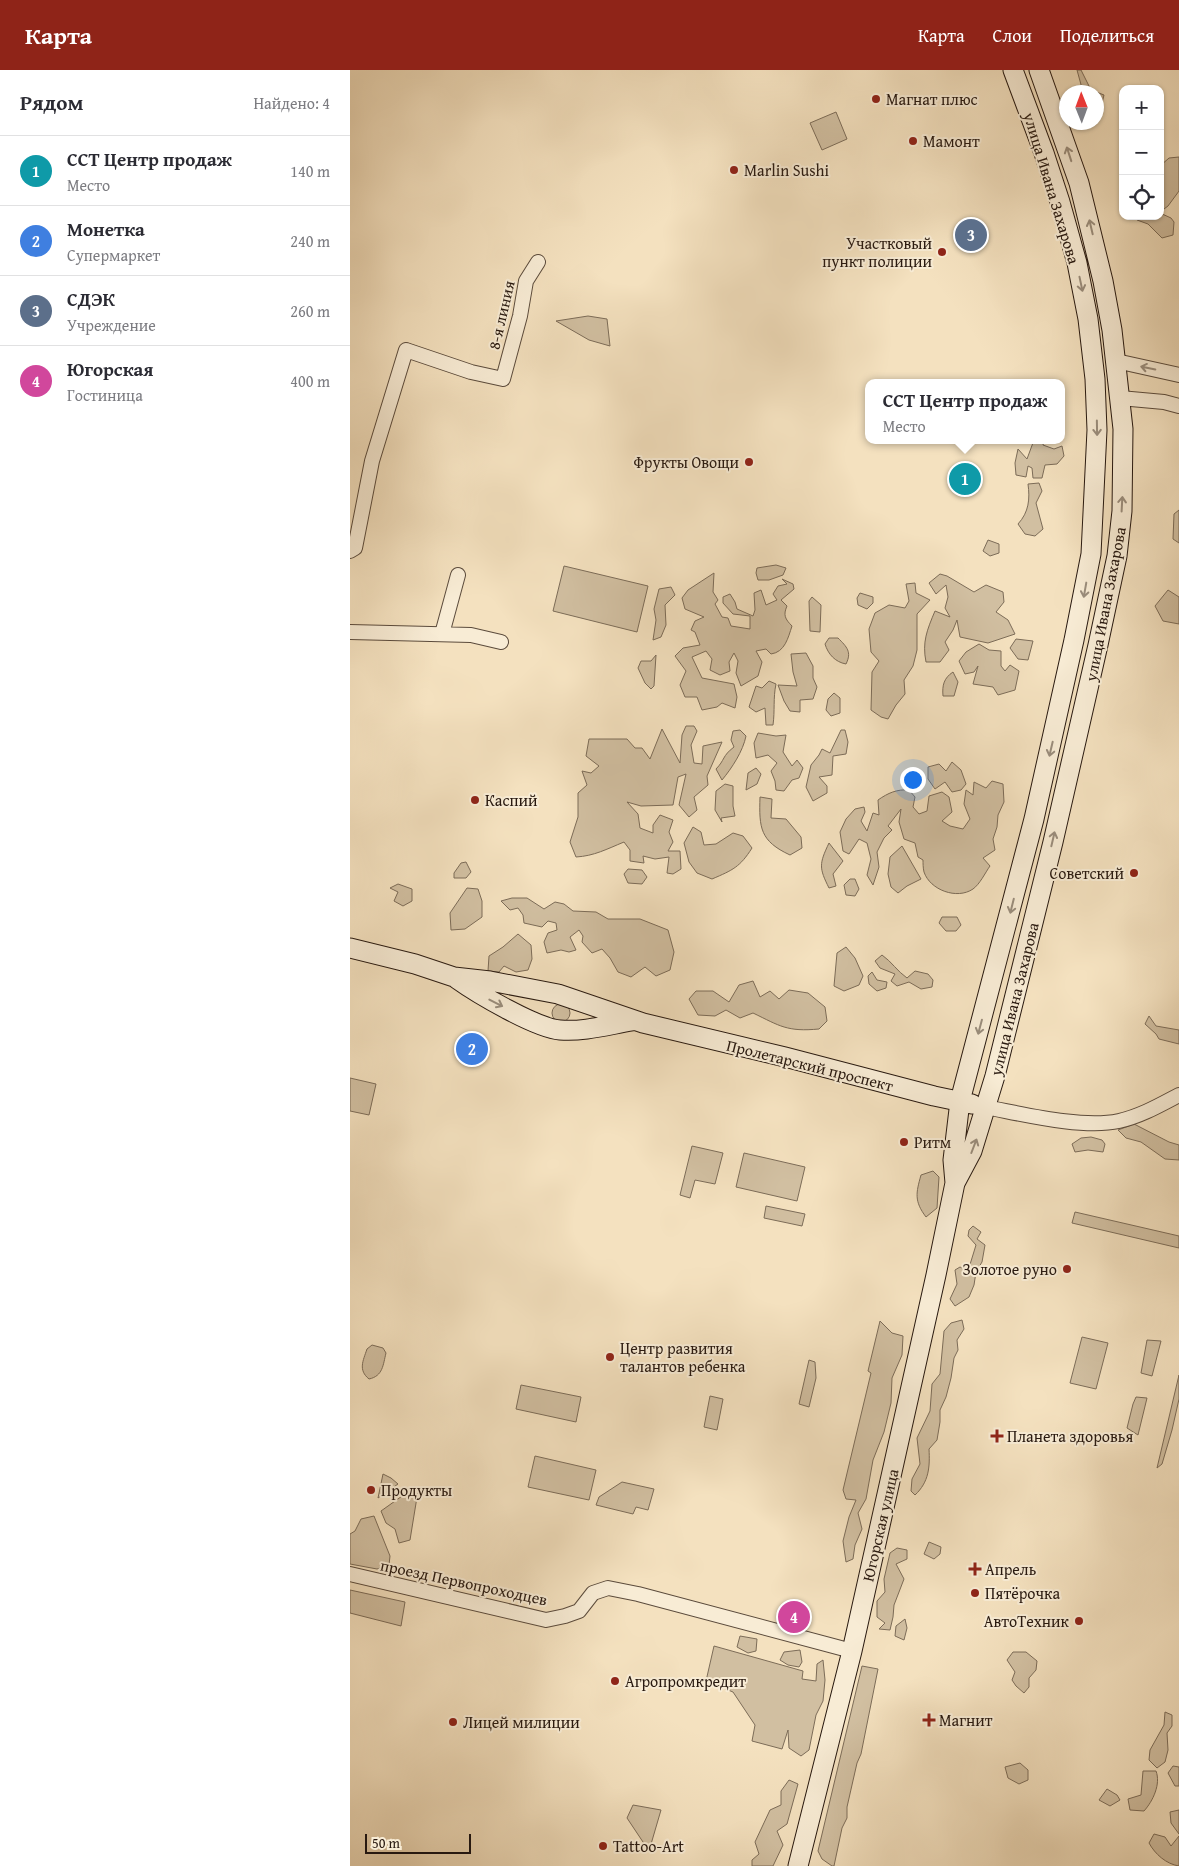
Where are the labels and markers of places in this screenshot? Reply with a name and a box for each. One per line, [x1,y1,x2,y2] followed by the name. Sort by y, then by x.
[886,87,978,111] place label: Магнат плюс
[870,93,882,105] marker: Магнат плюс
[923,129,980,153] place label: Мамонт
[907,135,919,147] marker: Мамонт
[744,158,830,182] place label: Marlin Sushi
[728,164,740,176] marker: Marlin Sushi
[955,216,987,254] pin: 3
[822,231,932,273] place label: Участковый пункт полиции
[936,246,948,258] marker: Участковый пункт полиции
[633,450,739,474] place label: Фрукты Овощи
[743,456,755,468] marker: Фрукты Овощи
[949,460,981,498] pin: 1
[485,788,538,812] place label: Каспий
[469,794,481,806] marker: Каспий
[1050,861,1124,885] place label: Советский
[1128,867,1140,879] marker: Советский
[456,1030,488,1068] pin: 2
[914,1130,951,1154] place label: Ритм
[898,1136,910,1148] marker: Ритм
[962,1257,1057,1281] place label: Золотое руно
[1061,1263,1073,1275] marker: Золотое руно
[620,1336,746,1378] place label: Центр развития талантов ребенка
[604,1351,616,1363] marker: Центр развития талантов ребенка
[1007,1424,1133,1448] place label: Планета здоровья
[991,1430,1003,1442] marker: Планета здоровья
[381,1478,452,1502] place label: Продукты
[365,1484,377,1496] marker: Продукты
[985,1557,1037,1581] place label: Апрель
[969,1563,981,1575] marker: Апрель
[985,1581,1060,1605] place label: Пятёрочка
[969,1587,981,1599] marker: Пятёрочка
[778,1598,810,1636] pin: 4
[984,1609,1070,1633] place label: АвтоТехник
[1073,1615,1085,1627] marker: АвтоТехник
[625,1669,746,1693] place label: Агропромкредит
[609,1675,621,1687] marker: Агропромкредит
[939,1708,993,1732] place label: Магнит
[463,1710,580,1734] place label: Лицей милиции
[923,1714,935,1726] marker: Магнит
[447,1716,459,1728] marker: Лицей милиции
[613,1834,684,1858] place label: Tattoo-Art
[597,1840,609,1852] marker: Tattoo-Art

